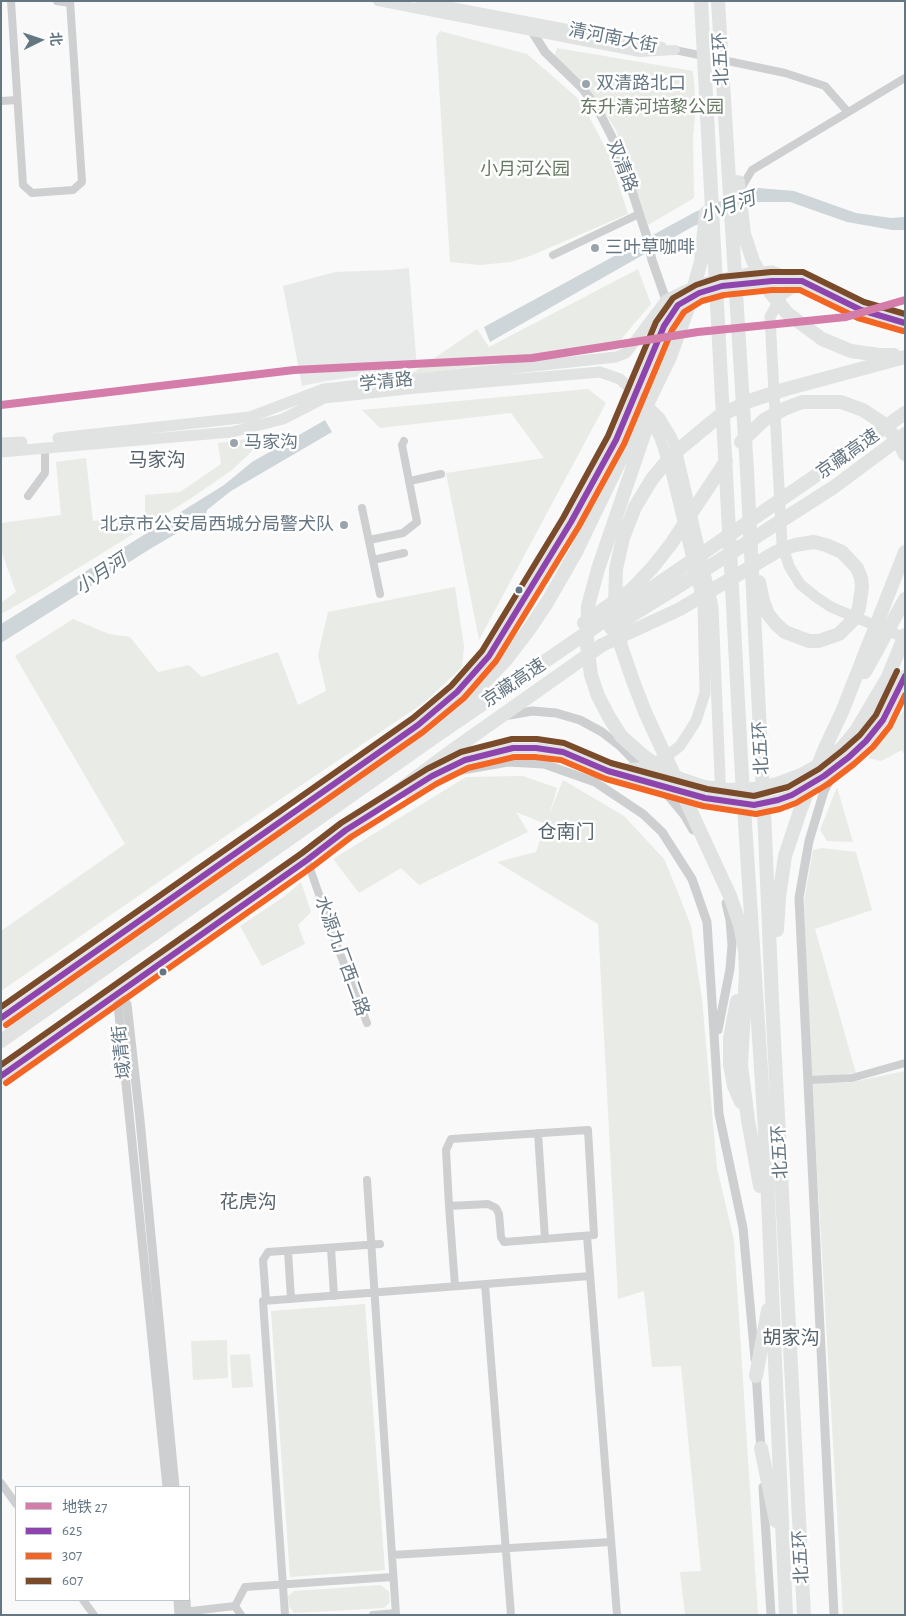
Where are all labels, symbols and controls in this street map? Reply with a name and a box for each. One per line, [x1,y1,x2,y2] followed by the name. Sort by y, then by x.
[15,15,65,65] north arrow
[567,19,659,57] street label: 清河南大街
[47,31,62,46] text: 北
[709,31,733,87] street label: 北五环
[596,73,686,95] place label: 双清路北口
[580,78,592,90] marker: 双清路北口
[580,97,724,119] park label: 东升清河培黎公园
[602,137,642,195] street label: 双清路
[480,159,570,181] park label: 小月河公园
[697,187,759,227] water label: 小月河
[605,237,695,259] place label: 三叶草咖啡
[589,242,601,254] marker: 三叶草咖啡
[358,368,414,396] street label: 学清路
[812,425,884,483] street label: 京藏高速
[244,432,298,454] place label: 马家沟
[228,437,240,449] marker: 马家沟
[129,449,185,471] district label: 马家沟
[100,514,334,536] place label: 北京市公安局西城分局警犬队
[338,519,350,531] marker: 北京市公安局西城分局警犬队
[71,549,131,599] water label: 小月河
[514,585,524,595] unlabelled marker
[478,654,550,712] street label: 京藏高速
[749,720,773,776] street label: 北五环
[538,821,594,843] district label: 仓南门
[310,893,374,1019] street label: 水源九厂西二路
[158,967,168,977] unlabelled marker
[108,1024,136,1080] street label: 域清街
[768,1124,792,1180] street label: 北五环
[220,1191,276,1213] district label: 花虎沟
[763,1327,819,1349] district label: 胡家沟
[15,1486,190,1601] legend
[62,1500,108,1515] text: 地铁 27
[62,1523,82,1538] text: 625
[789,1529,813,1585] street label: 北五环
[62,1548,82,1563] text: 307
[62,1573,83,1588] text: 607

